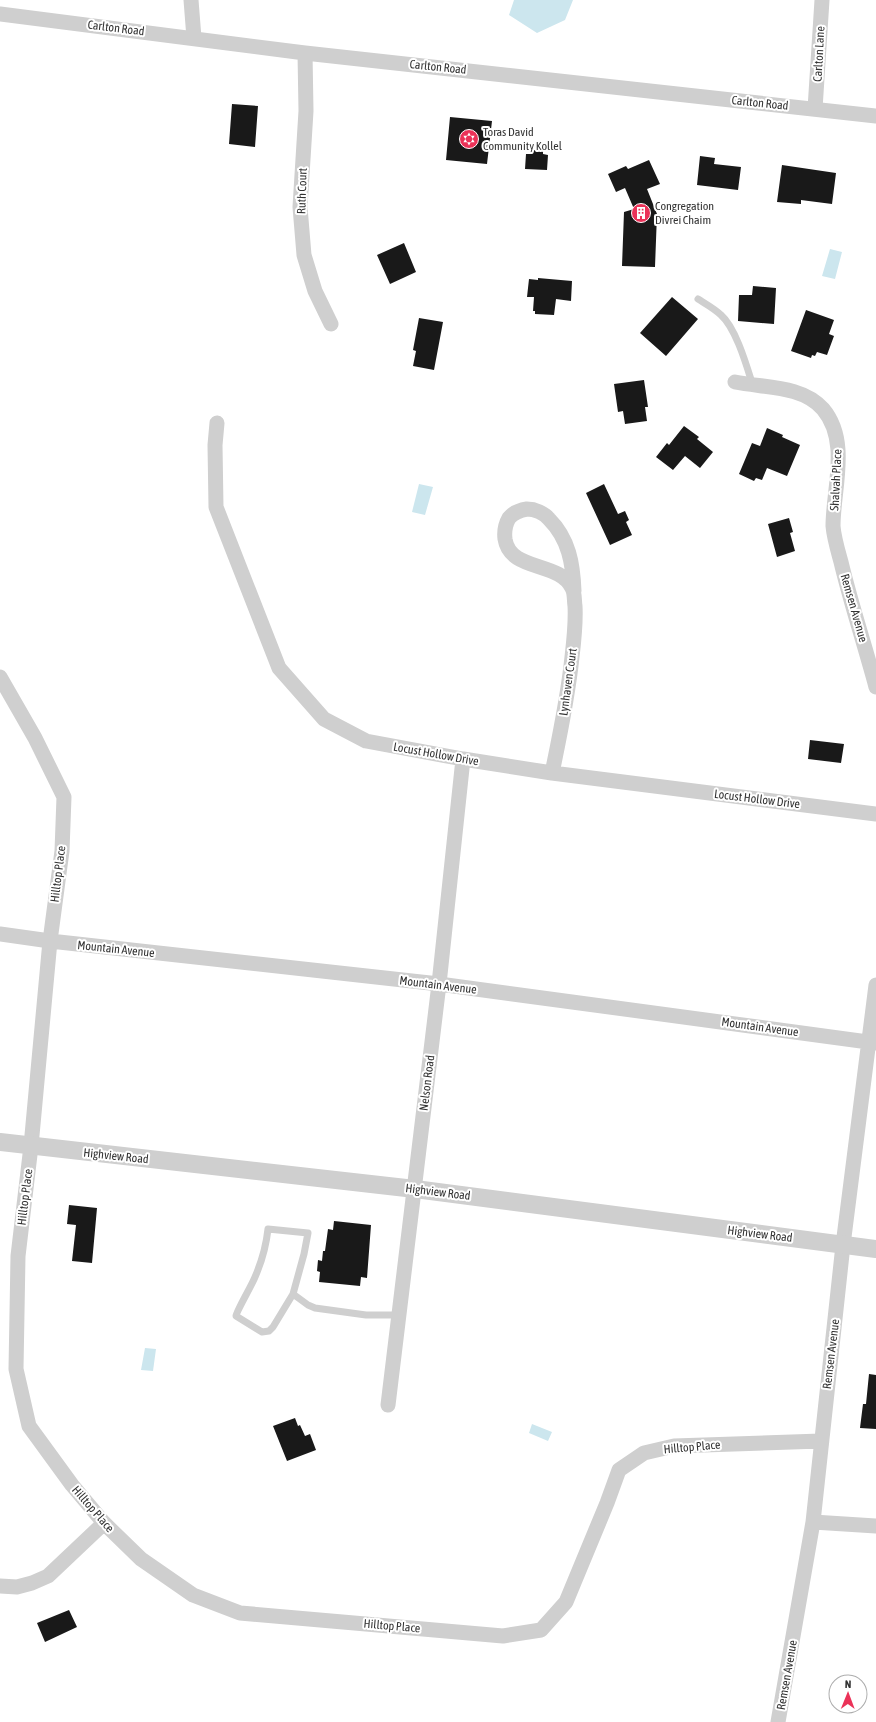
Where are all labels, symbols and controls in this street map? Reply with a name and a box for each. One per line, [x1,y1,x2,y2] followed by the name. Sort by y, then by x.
[87,18,145,38] street label: Carlton Road
[811,26,827,82] street label: Carlton Lane
[409,57,467,77] street label: Carlton Road
[731,93,789,113] street label: Carlton Road
[483,125,563,153] place label: Toras David Community Kollel
[458,128,480,150] synagogue icon: Toras David Community Kollel
[294,167,310,214] street label: Ruth Court
[655,199,714,227] place label: Congregation Divrei Chaim
[630,202,652,224] building icon: Congregation Divrei Chaim
[827,449,845,511] street label: Shalvah Place
[838,572,870,644] street label: Remsen Avenue
[556,647,580,717] street label: Lynhaven Court
[392,740,480,768] street label: Locust Hollow Drive
[713,787,801,811] street label: Locust Hollow Drive
[48,845,68,903] street label: Hilltop Place
[77,938,155,960] street label: Mountain Avenue
[399,973,477,997] street label: Mountain Avenue
[721,1015,799,1039] street label: Mountain Avenue
[417,1054,437,1112] street label: Nelson Road
[83,1146,149,1166] street label: Highview Road
[15,1168,35,1226] street label: Hilltop Place
[405,1181,471,1203] street label: Highview Road
[727,1223,793,1245] street label: Highview Road
[820,1318,842,1390] street label: Remsen Avenue
[663,1438,721,1456] street label: Hilltop Place
[69,1483,117,1535] street label: Hilltop Place
[363,1617,421,1635] street label: Hilltop Place
[774,1639,800,1711] street label: Remsen Avenue
[828,1674,868,1714] north arrow
[845,1678,852,1690] text: N

